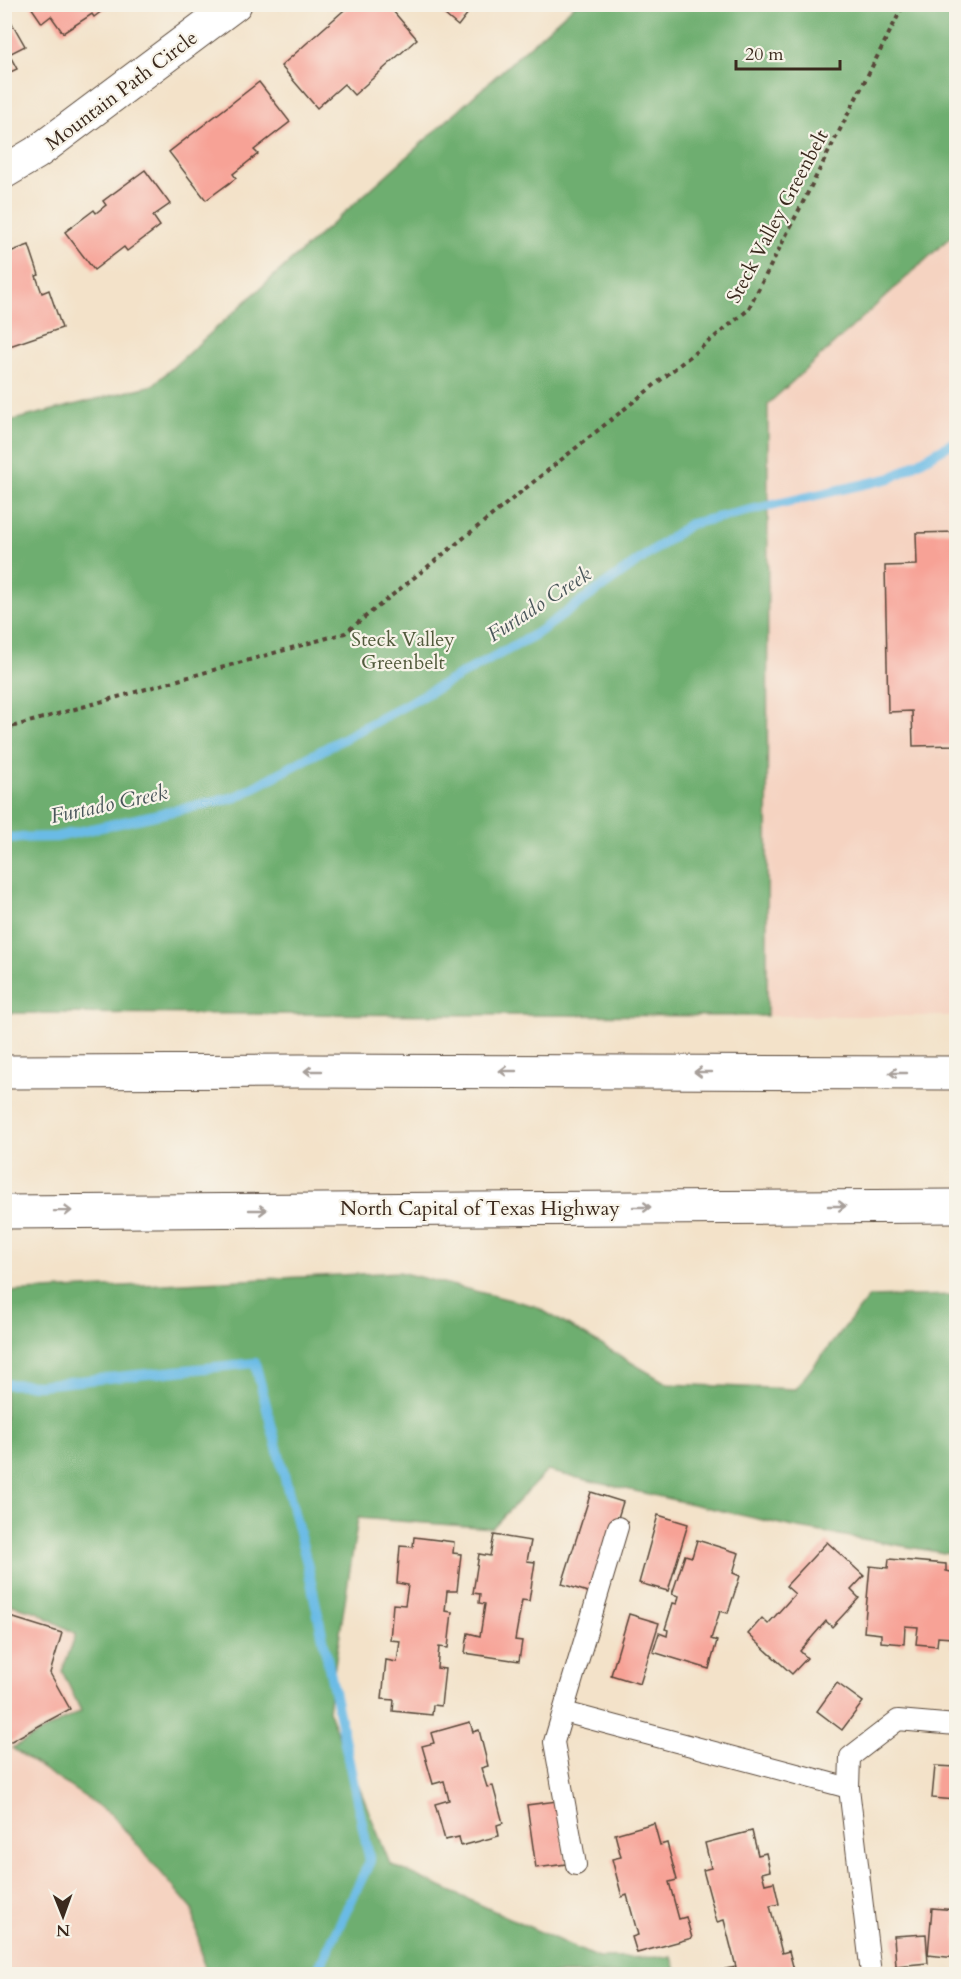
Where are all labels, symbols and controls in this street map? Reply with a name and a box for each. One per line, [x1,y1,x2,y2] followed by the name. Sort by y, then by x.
[40,24,203,157] street label: Mountain Path Circle
[736,33,840,71] scale bar
[745,42,784,67] text: 20 m
[720,124,835,308] street label: Steck Valley Greenbelt
[481,560,598,649] water label: Furtado Creek
[351,626,455,676] park label: Steck Valley Greenbelt
[48,778,171,831] water label: Furtado Creek
[304,1065,324,1077] one-way arrow
[499,1066,519,1077] one-way arrow
[694,1066,714,1078] one-way arrow
[889,1067,909,1079] one-way arrow
[340,1195,620,1222] street label: North Capital of Texas Highway
[826,1200,846,1212] one-way arrow
[631,1201,651,1213] one-way arrow
[247,1204,267,1216] one-way arrow
[52,1205,72,1217] one-way arrow
[33,1886,93,1946] north arrow
[56,1919,70,1941] text: N

